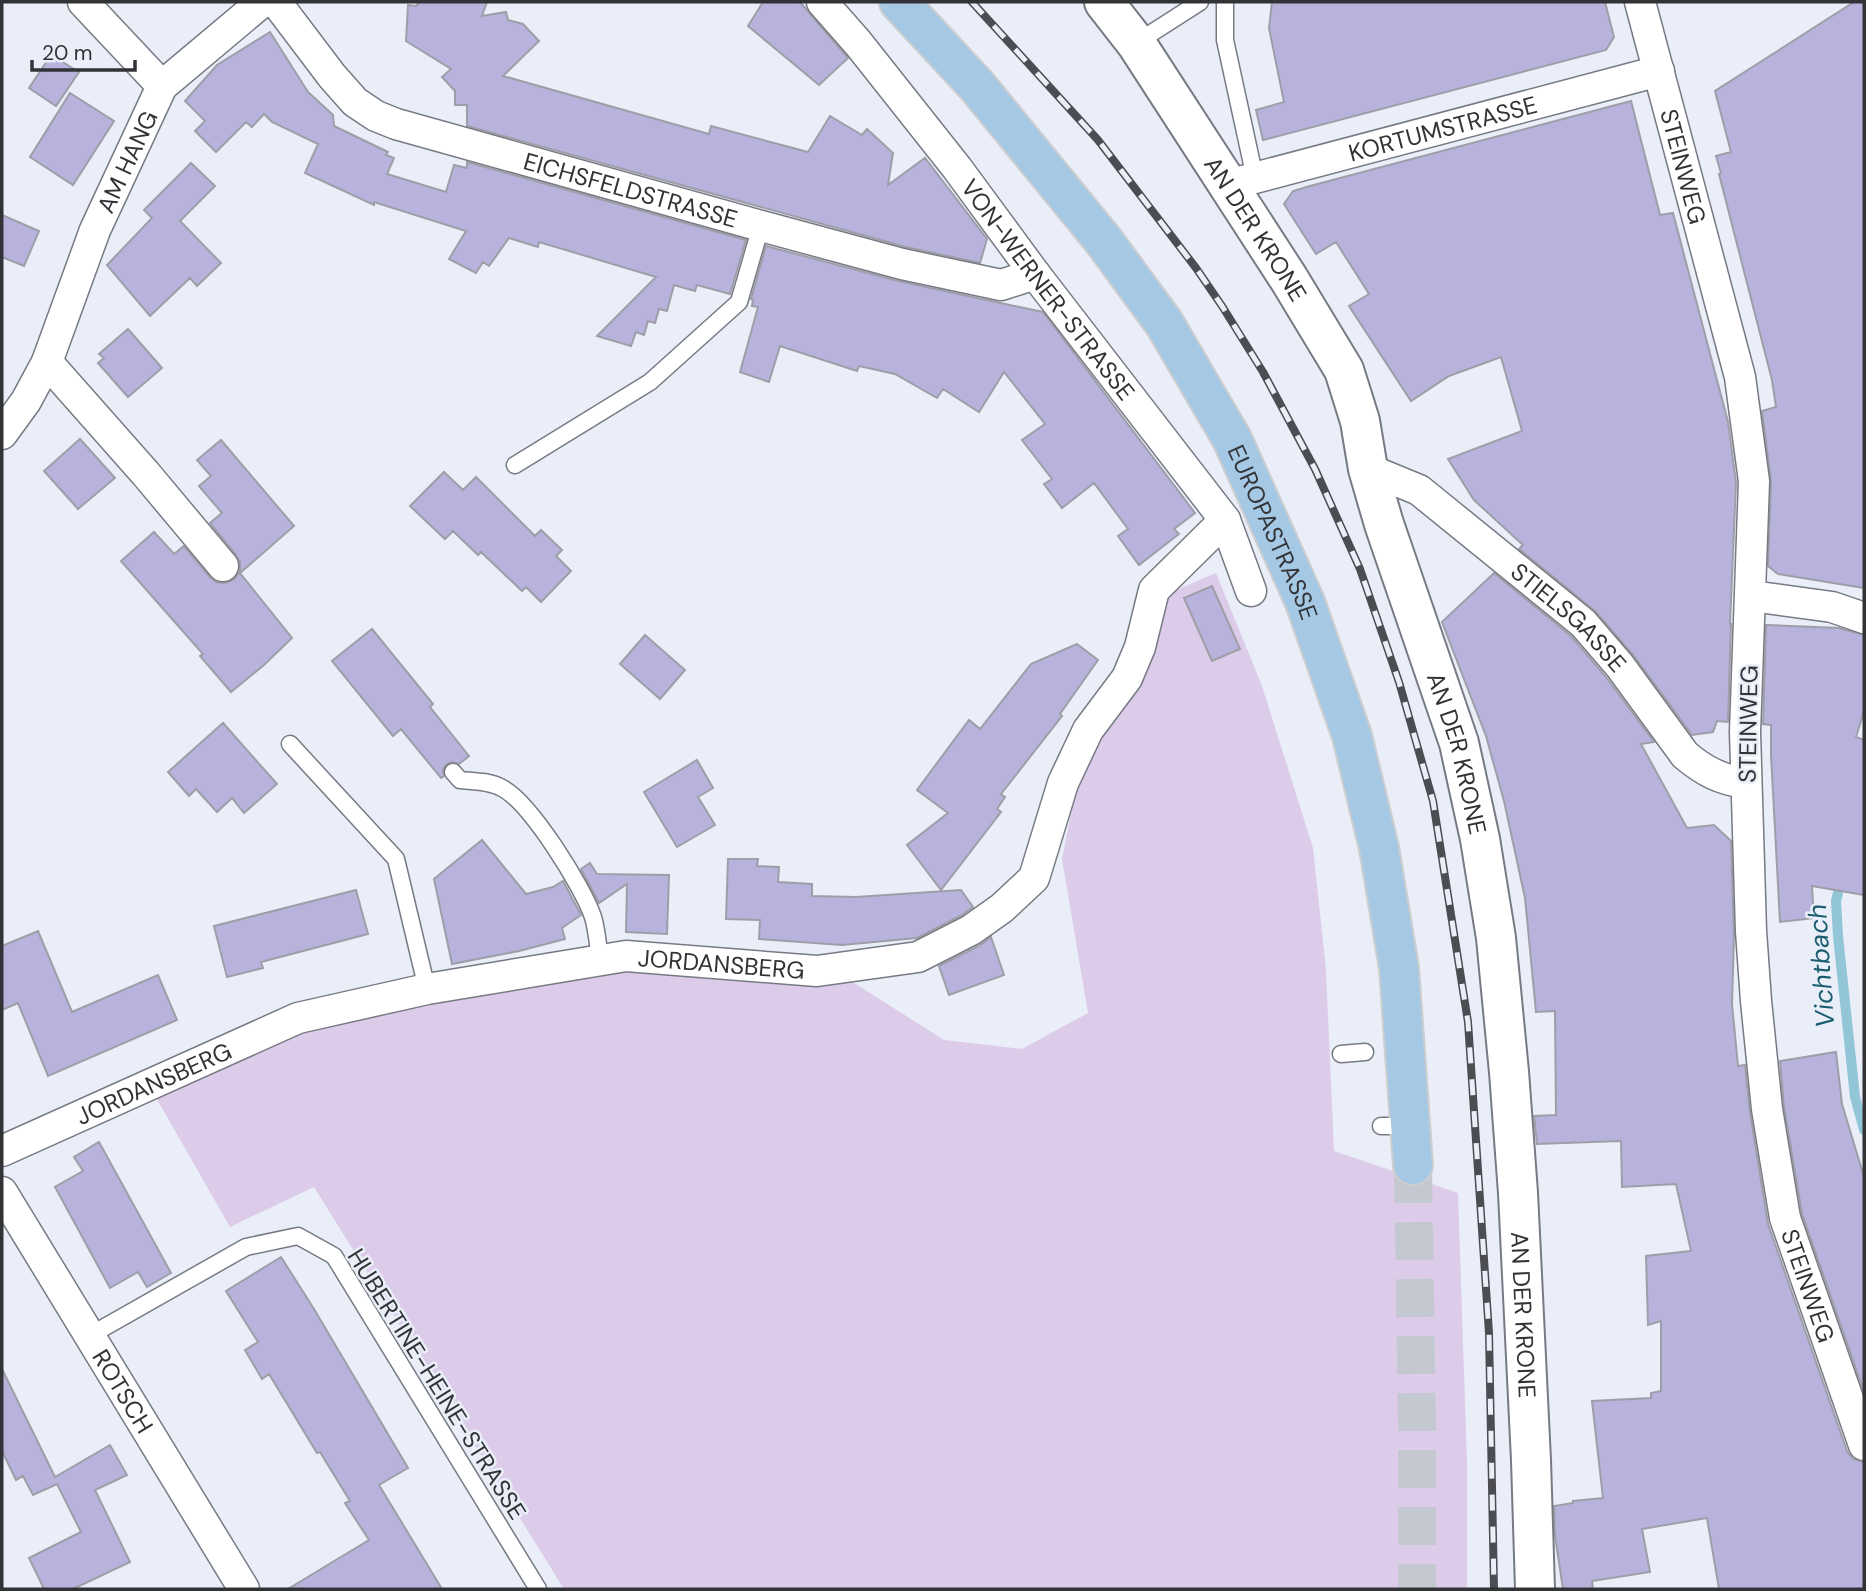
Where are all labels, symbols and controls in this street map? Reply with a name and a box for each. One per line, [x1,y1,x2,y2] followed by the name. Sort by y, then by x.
[32,28,135,72] scale bar
[42,39,93,67] text: 20 m
[1345,88,1540,168] street label: KORTUMSTRASSE
[90,105,164,218] street label: AM HANG
[1654,105,1714,227] street label: STEINWEG
[520,145,741,234] street label: EICHSFELDSTRASSE
[1198,150,1314,307] street label: AN DER KRONE
[955,173,1142,406] street label: VON-WERNER-STRASSE
[1221,440,1325,624] street label: EUROPASTRASSE
[1505,555,1634,678] street label: STIELSGASSE
[1731,665,1765,783] street label: STEINWEG
[1420,668,1494,837] street label: AN DER KRONE
[1800,903,1842,1029] water label: Vichtbach
[637,941,806,985] street label: JORDANSBERG
[71,1035,236,1131] street label: JORDANSBERG
[1775,1225,1842,1346] street label: STEINWEG
[1504,1231,1543,1399] street label: AN DER KRONE
[341,1243,533,1525] street label: HUBERTINE-HEINE-STRASSE
[86,1343,161,1439] street label: ROTSCH

